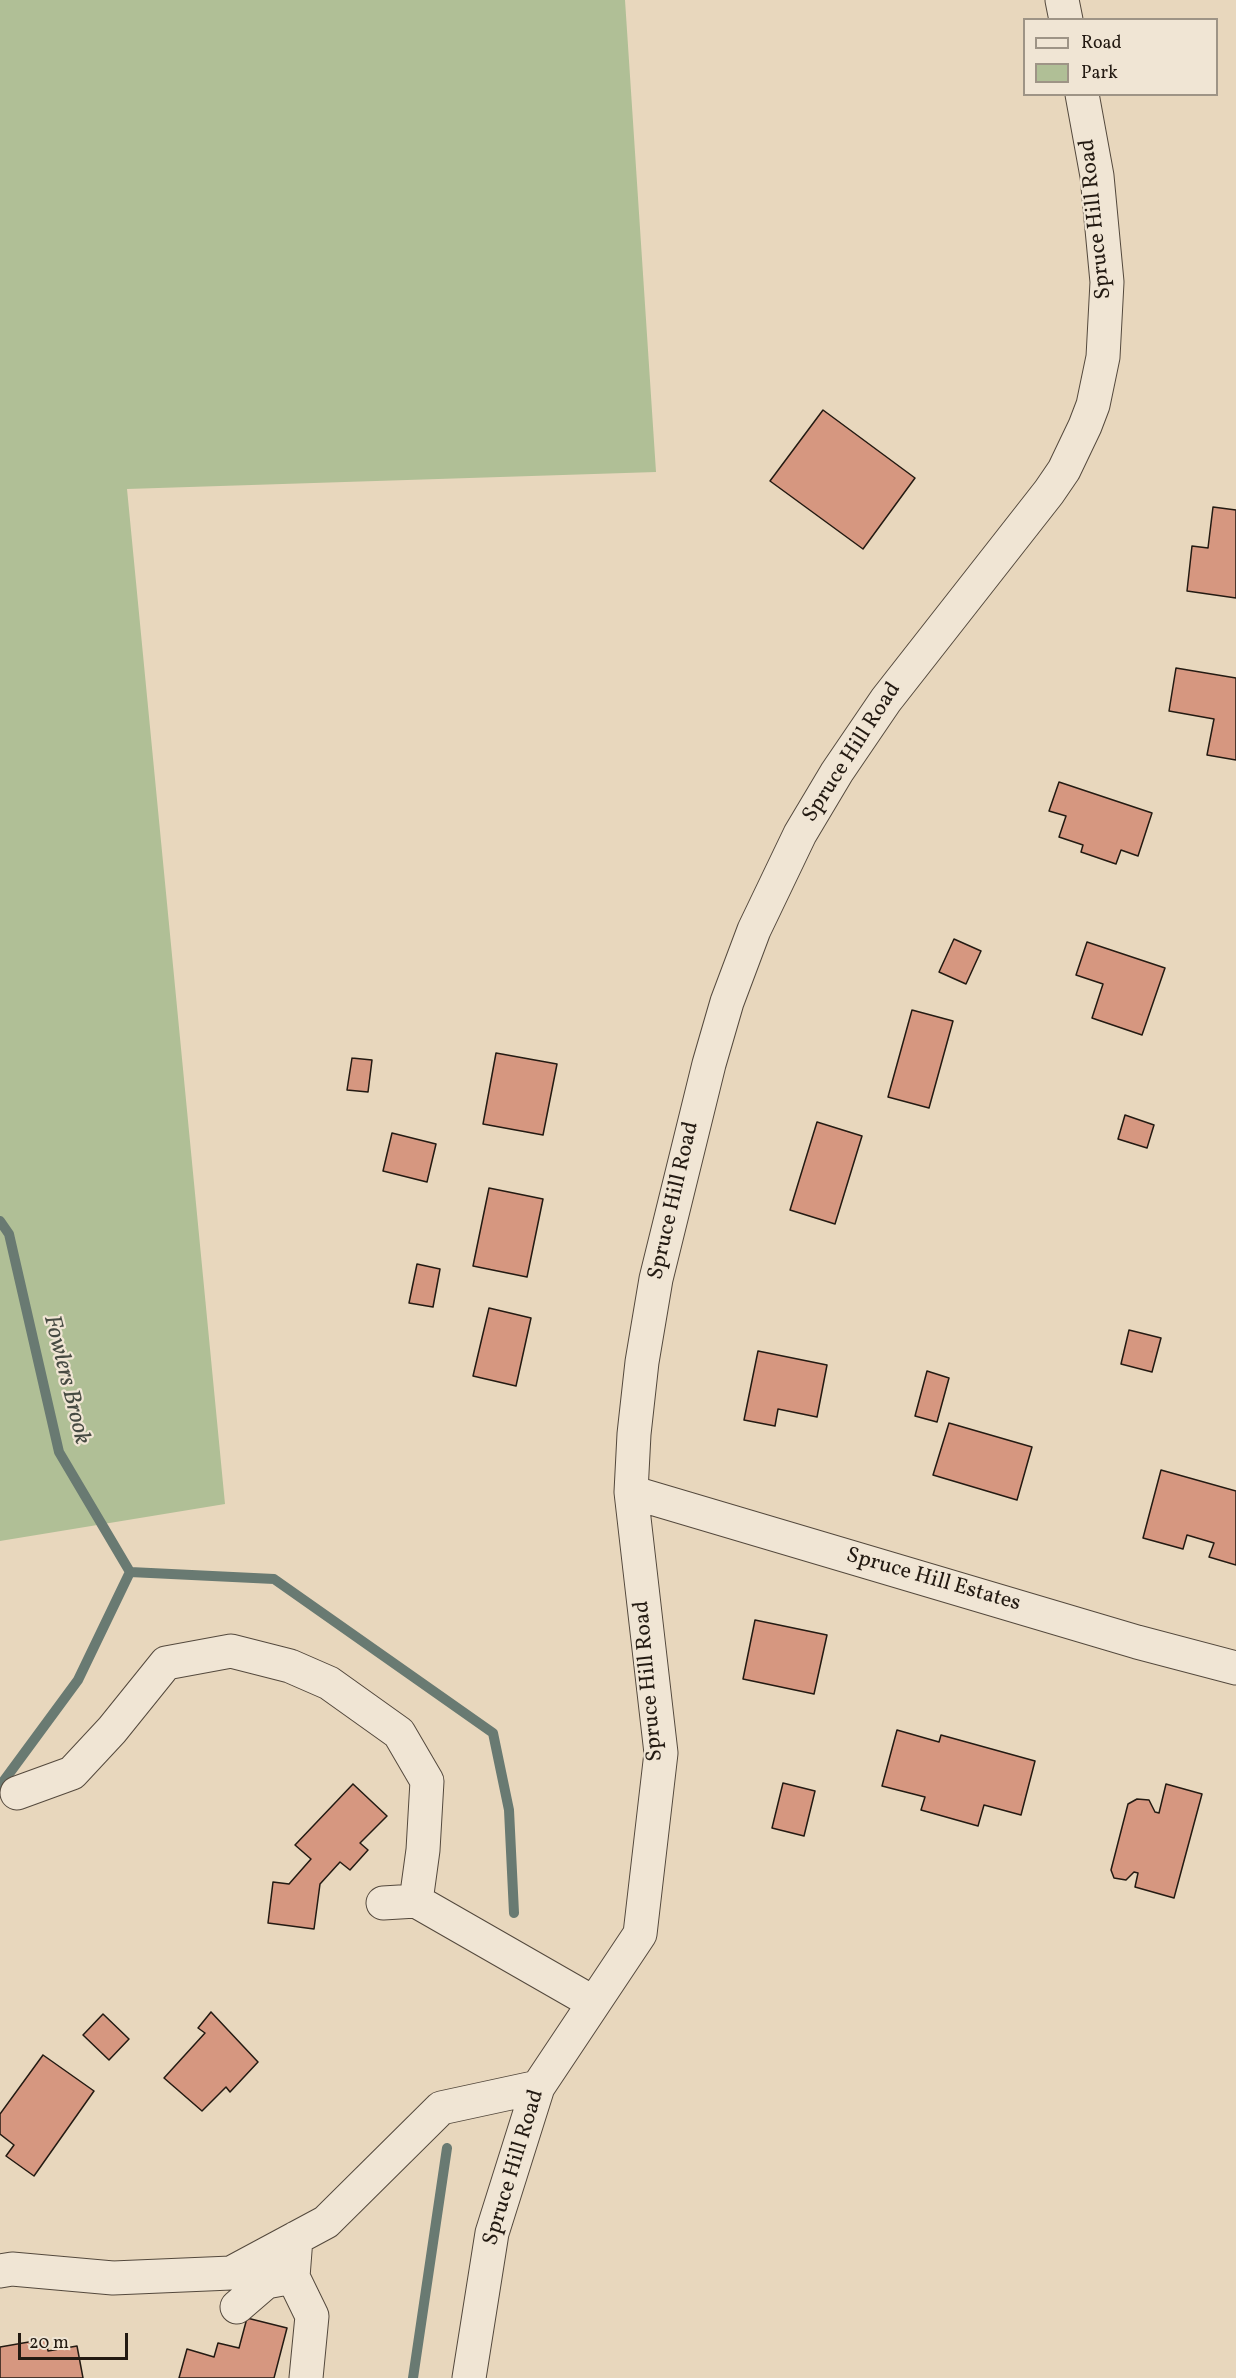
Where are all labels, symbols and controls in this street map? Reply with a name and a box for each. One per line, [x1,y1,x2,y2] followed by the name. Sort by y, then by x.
[1023,18,1218,96] legend
[1081,31,1122,56] text: Road
[1081,61,1118,86] text: Park
[1075,137,1119,301] street label: Spruce Hill Road
[798,678,908,828] street label: Spruce Hill Road
[644,1119,706,1283] street label: Spruce Hill Road
[35,1312,95,1448] water label: Fowlers Brook
[843,1543,1023,1619] street label: Spruce Hill Estates
[630,1599,670,1763] street label: Spruce Hill Road
[479,2087,551,2249] street label: Spruce Hill Road
[21,2321,130,2359] scale bar
[29,2331,69,2356] text: 20 m

